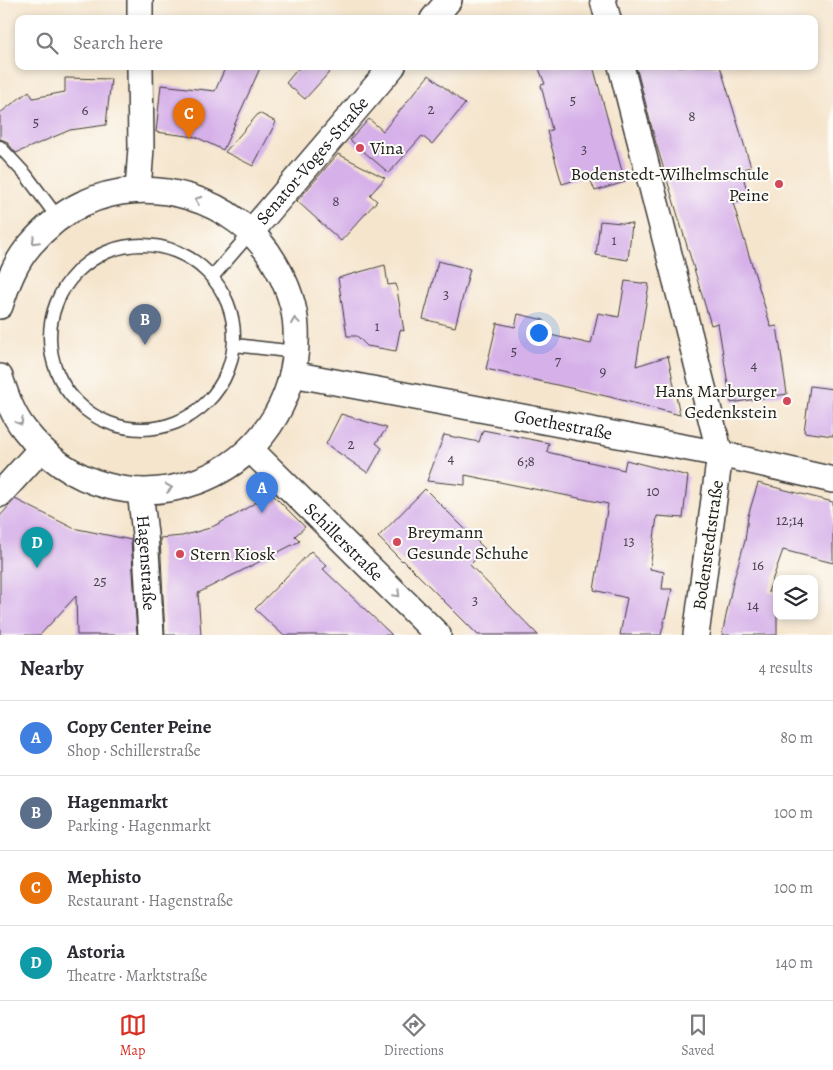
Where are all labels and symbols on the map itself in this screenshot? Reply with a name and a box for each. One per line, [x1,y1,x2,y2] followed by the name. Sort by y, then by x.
[570,90,576,110] house number: 5
[250,91,374,230] street label: Senator-Voges-Straße
[173,98,205,139] pin: C
[427,99,435,119] house number: 2
[82,100,89,120] house number: 6
[688,106,696,126] house number: 8
[33,112,39,132] house number: 5
[369,136,404,160] place label: Vina
[581,139,587,159] house number: 3
[354,142,366,154] marker: Vina
[570,162,769,207] place label: Bodenstedt-Wilhelmschule Peine
[773,178,785,190] marker: Bodenstedt-Wilhelmschule Peine
[332,191,340,211] house number: 8
[195,196,203,206] one-way arrow
[611,230,617,250] house number: 1
[32,235,41,244] one-way arrow
[443,284,449,304] house number: 3
[129,304,161,345] pin: B
[290,316,300,325] one-way arrow
[374,316,380,336] house number: 1
[526,320,552,346] your location
[511,341,517,361] house number: 5
[555,351,562,371] house number: 7
[751,355,758,375] house number: 4
[600,361,607,381] house number: 9
[655,379,777,424] place label: Hans Marburger Gedenkstein
[781,395,793,407] marker: Hans Marburger Gedenkstein
[512,404,614,446] street label: Goethestraße
[13,416,23,425] one-way arrow
[347,434,355,454] house number: 2
[448,448,455,468] house number: 4
[517,451,535,471] house number: 6;8
[246,472,278,513] pin: A
[687,478,729,612] street label: Bodenstedtstraße
[646,481,660,501] house number: 10
[165,484,173,494] one-way arrow
[299,497,389,586] street label: Schillerstraße
[776,510,804,530] house number: 12;14
[131,514,162,611] street label: Hagenstraße
[407,520,529,565] place label: Breymann Gesunde Schuhe
[21,527,53,568] pin: D
[623,531,635,551] house number: 13
[391,536,403,548] marker: Breymann Gesunde Schuhe
[190,542,275,566] place label: Stern Kiosk
[174,548,186,560] marker: Stern Kiosk
[752,555,764,575] house number: 16
[93,571,107,591] house number: 25
[391,588,400,597] one-way arrow
[472,590,478,610] house number: 3
[747,595,759,615] house number: 14

